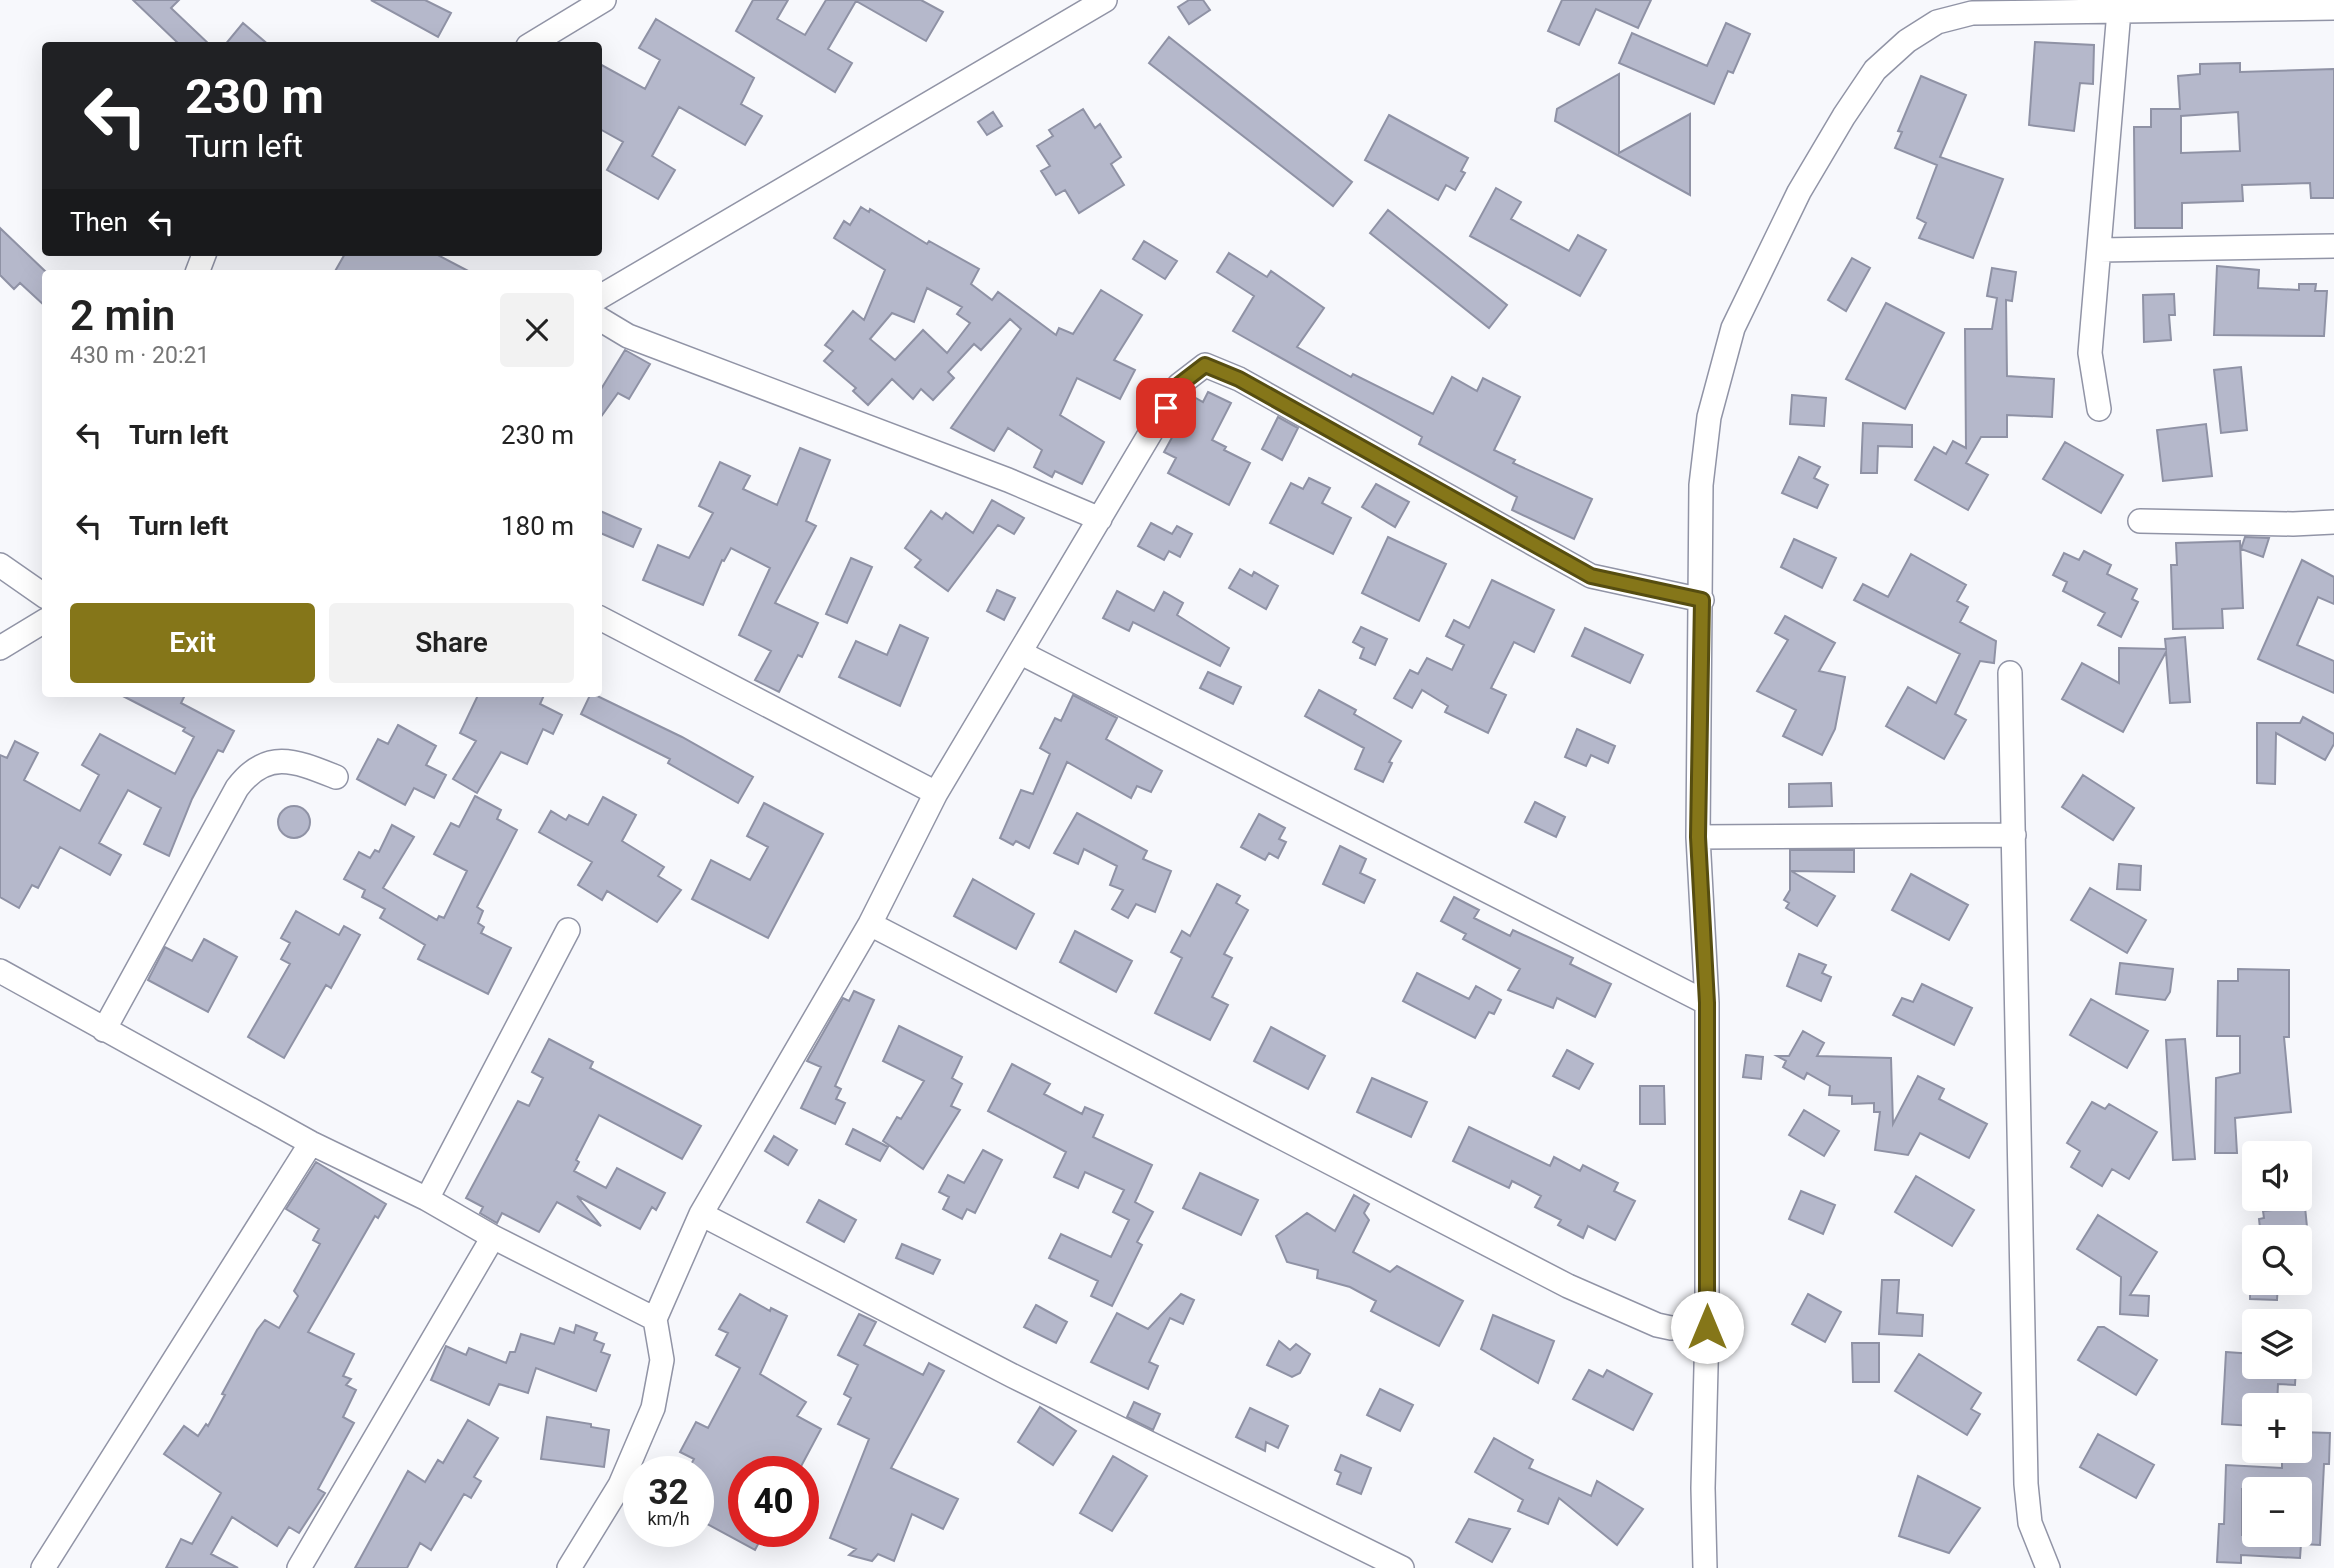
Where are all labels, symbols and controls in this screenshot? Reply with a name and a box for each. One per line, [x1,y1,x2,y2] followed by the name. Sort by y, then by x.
[185,68,324,125] text: 230 m
[70,70,161,161] icon: left
[185,127,303,165] text: Turn left
[142,203,180,241] icon: left
[70,207,128,237] text: Then
[70,291,175,340] text: 2 min
[500,293,574,367] button: close
[70,342,209,369] text: 430 m · 20:21
[1136,378,1196,438] pin
[1147,389,1185,427] icon: arrive
[70,416,108,454] icon: left
[129,420,228,450] text: Turn left
[501,420,574,450] text: 230 m
[70,507,108,545] icon: left
[129,511,228,541] text: Turn left
[501,511,574,541] text: 180 m
[70,603,315,683] button: Exit
[329,603,574,683] button: Share
[2242,1141,2312,1547] map controls
[2242,1141,2312,1211] button: sound
[2242,1225,2312,1295] button: search
[1670,1290,1744,1364] position arrow
[2242,1309,2312,1379] button: layers
[2242,1393,2312,1463] button: +
[728,1456,819,1547] speed limit sign: 40
[648,1472,689,1513] text: 32
[2242,1477,2312,1547] button: −
[647,1508,690,1529] text: km/h

